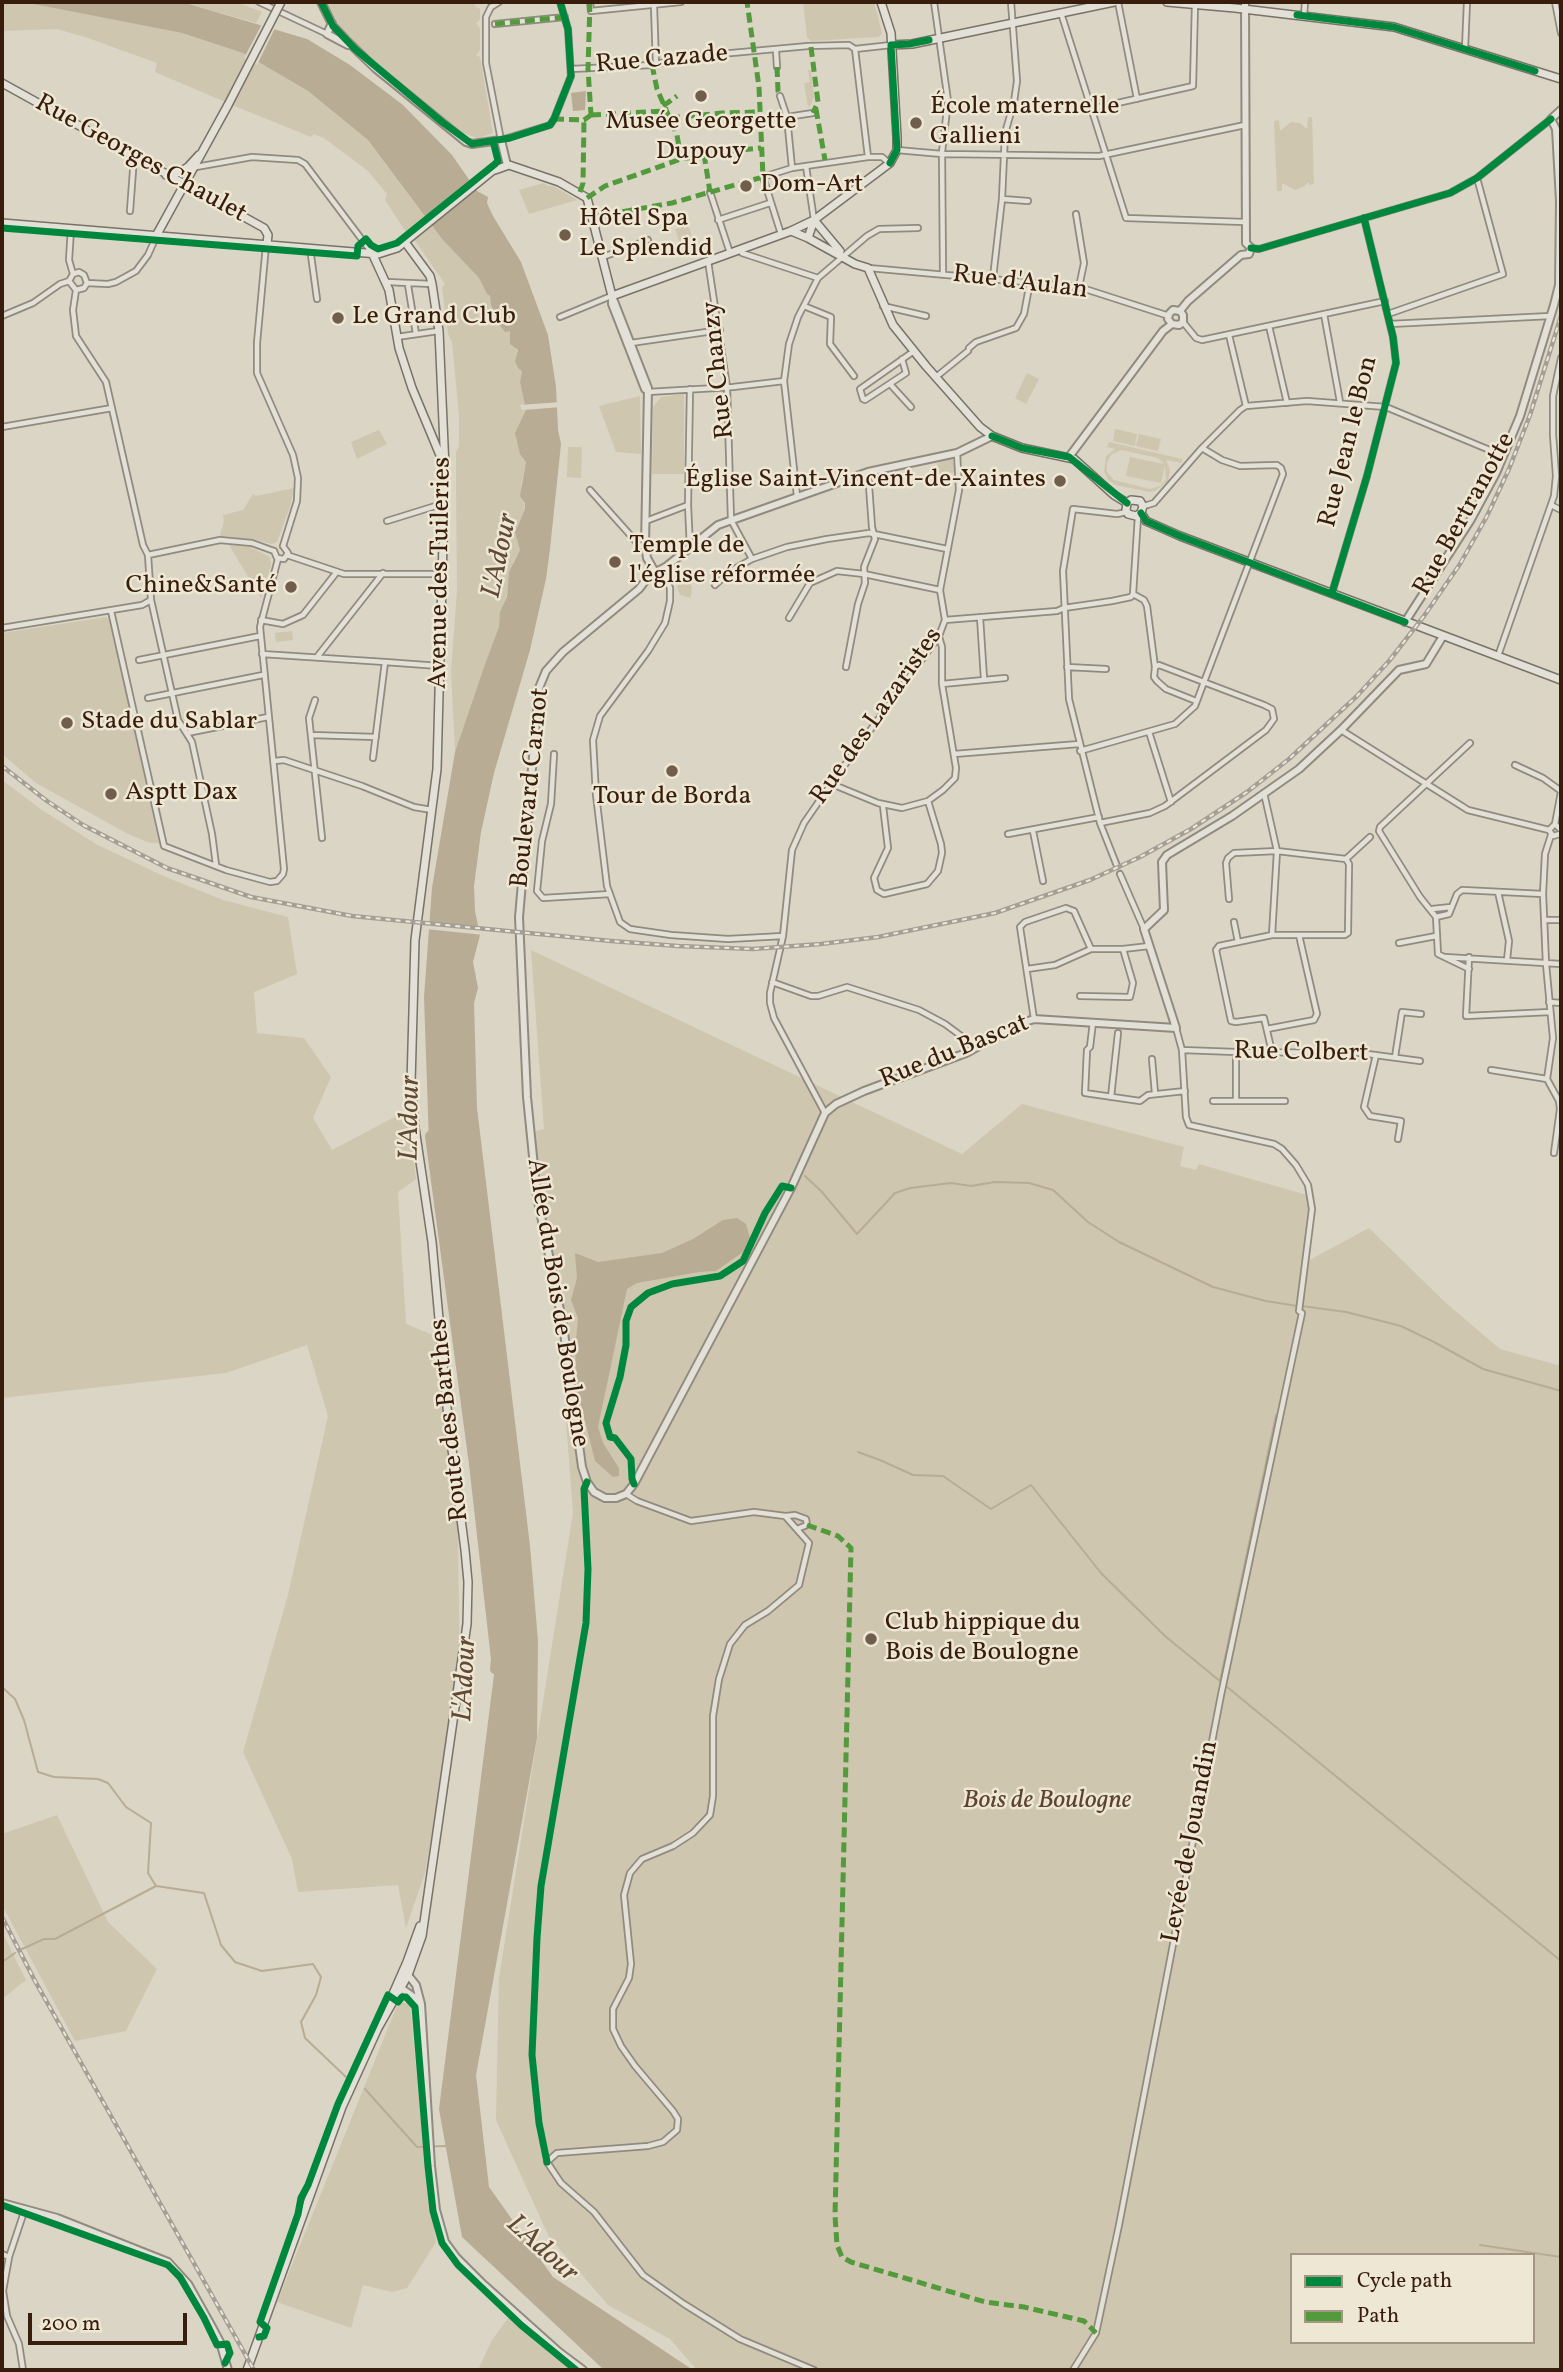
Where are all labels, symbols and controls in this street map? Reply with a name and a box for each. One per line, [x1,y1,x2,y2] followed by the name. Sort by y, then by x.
[594,40,730,82] street label: Rue Cazade
[693,88,709,104] marker: Musée Georgette Dupouy
[29,89,251,231] street label: Rue Georges Chaulet
[930,92,1119,154] place label: École maternelle Gallieni
[605,107,797,168] place label: Musée Georgette Dupouy
[908,115,924,131] marker: École maternelle Gallieni
[760,170,863,202] place label: Dom-Art
[738,178,754,194] marker: Dom-Art
[579,204,713,266] place label: Hôtel Spa Le Splendid
[557,227,573,243] marker: Hôtel Spa Le Splendid
[951,260,1089,308] street label: Rue d'Aulan
[697,300,743,440] street label: Rue Chanzy
[352,302,516,334] place label: Le Grand Club
[330,310,346,326] marker: Le Grand Club
[1314,353,1386,531] street label: Rue Jean le Bon
[1408,428,1524,602] street label: Rue Bertranotte
[424,457,460,689] street label: Avenue des Tuileries
[685,465,1046,497] place label: Église Saint-Vincent-de-Xaintes
[1052,473,1068,489] marker: Église Saint-Vincent-de-Xaintes
[477,511,527,601] water label: L'Adour
[629,531,815,592] place label: Temple de l'église réformée
[607,554,623,570] marker: Temple de l'église réformée
[126,571,277,603] place label: Chine&Santé
[283,579,299,595] marker: Chine&Santé
[805,622,951,812] street label: Rue des Lazaristes
[506,686,558,890] street label: Boulevard Carnot
[81,707,257,739] place label: Stade du Sablar
[59,715,75,731] marker: Stade du Sablar
[664,763,680,779] marker: Tour de Borda
[125,778,238,810] place label: Asptt Dax
[593,782,751,814] place label: Tour de Borda
[103,786,119,802] marker: Asptt Dax
[876,1009,1034,1097] street label: Rue du Bascat
[1233,1037,1369,1071] street label: Rue Colbert
[394,1075,430,1161] water label: L'Adour
[518,1156,594,1450] street label: Allée du Bois de Boulogne
[425,1317,477,1523] street label: Route des Barthes
[885,1608,1080,1670] place label: Club hippique du Bois de Boulogne
[863,1631,879,1647] marker: Club hippique du Bois de Boulogne
[448,1635,486,1723] water label: L'Adour
[1157,1738,1227,1946] street label: Levée de Jouandin
[963,1786,1131,1818] park label: Bois de Boulogne
[498,2209,584,2291] water label: L'Adour
[1290,2253,1535,2344] legend
[1357,2267,1452,2296] text: Cycle path
[32,2298,191,2342] scale bar
[1357,2302,1399,2331] text: Path
[41,2310,101,2339] text: 200 m

